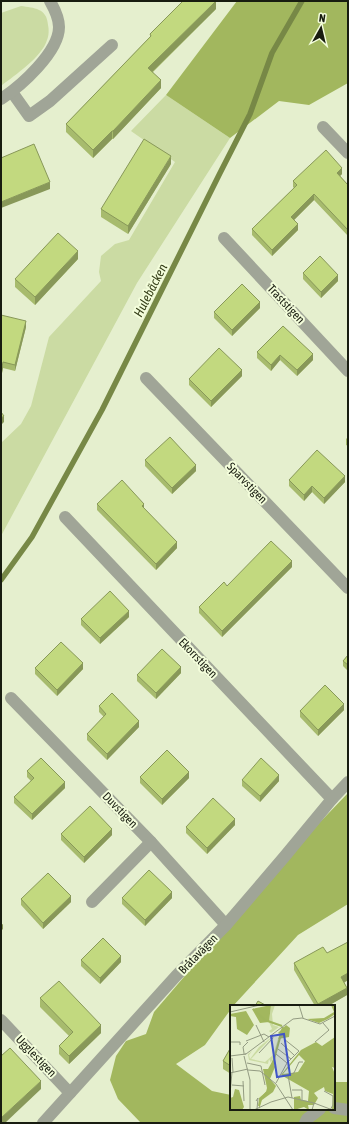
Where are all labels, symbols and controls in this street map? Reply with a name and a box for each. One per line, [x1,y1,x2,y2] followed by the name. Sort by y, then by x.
[301,8,341,48] north arrow
[318,12,326,24] text: N
[131,261,171,319] water label: Hulebäcken
[265,282,307,326] street label: Traststigen
[224,460,270,506] street label: Sparvstigen
[176,635,220,681] street label: Ekorrstigen
[100,789,140,831] street label: Duvstigen
[176,931,220,977] street label: Bråtavägen
[230,1005,335,1110] inset map
[13,1032,59,1080] street label: Ugglestigen

